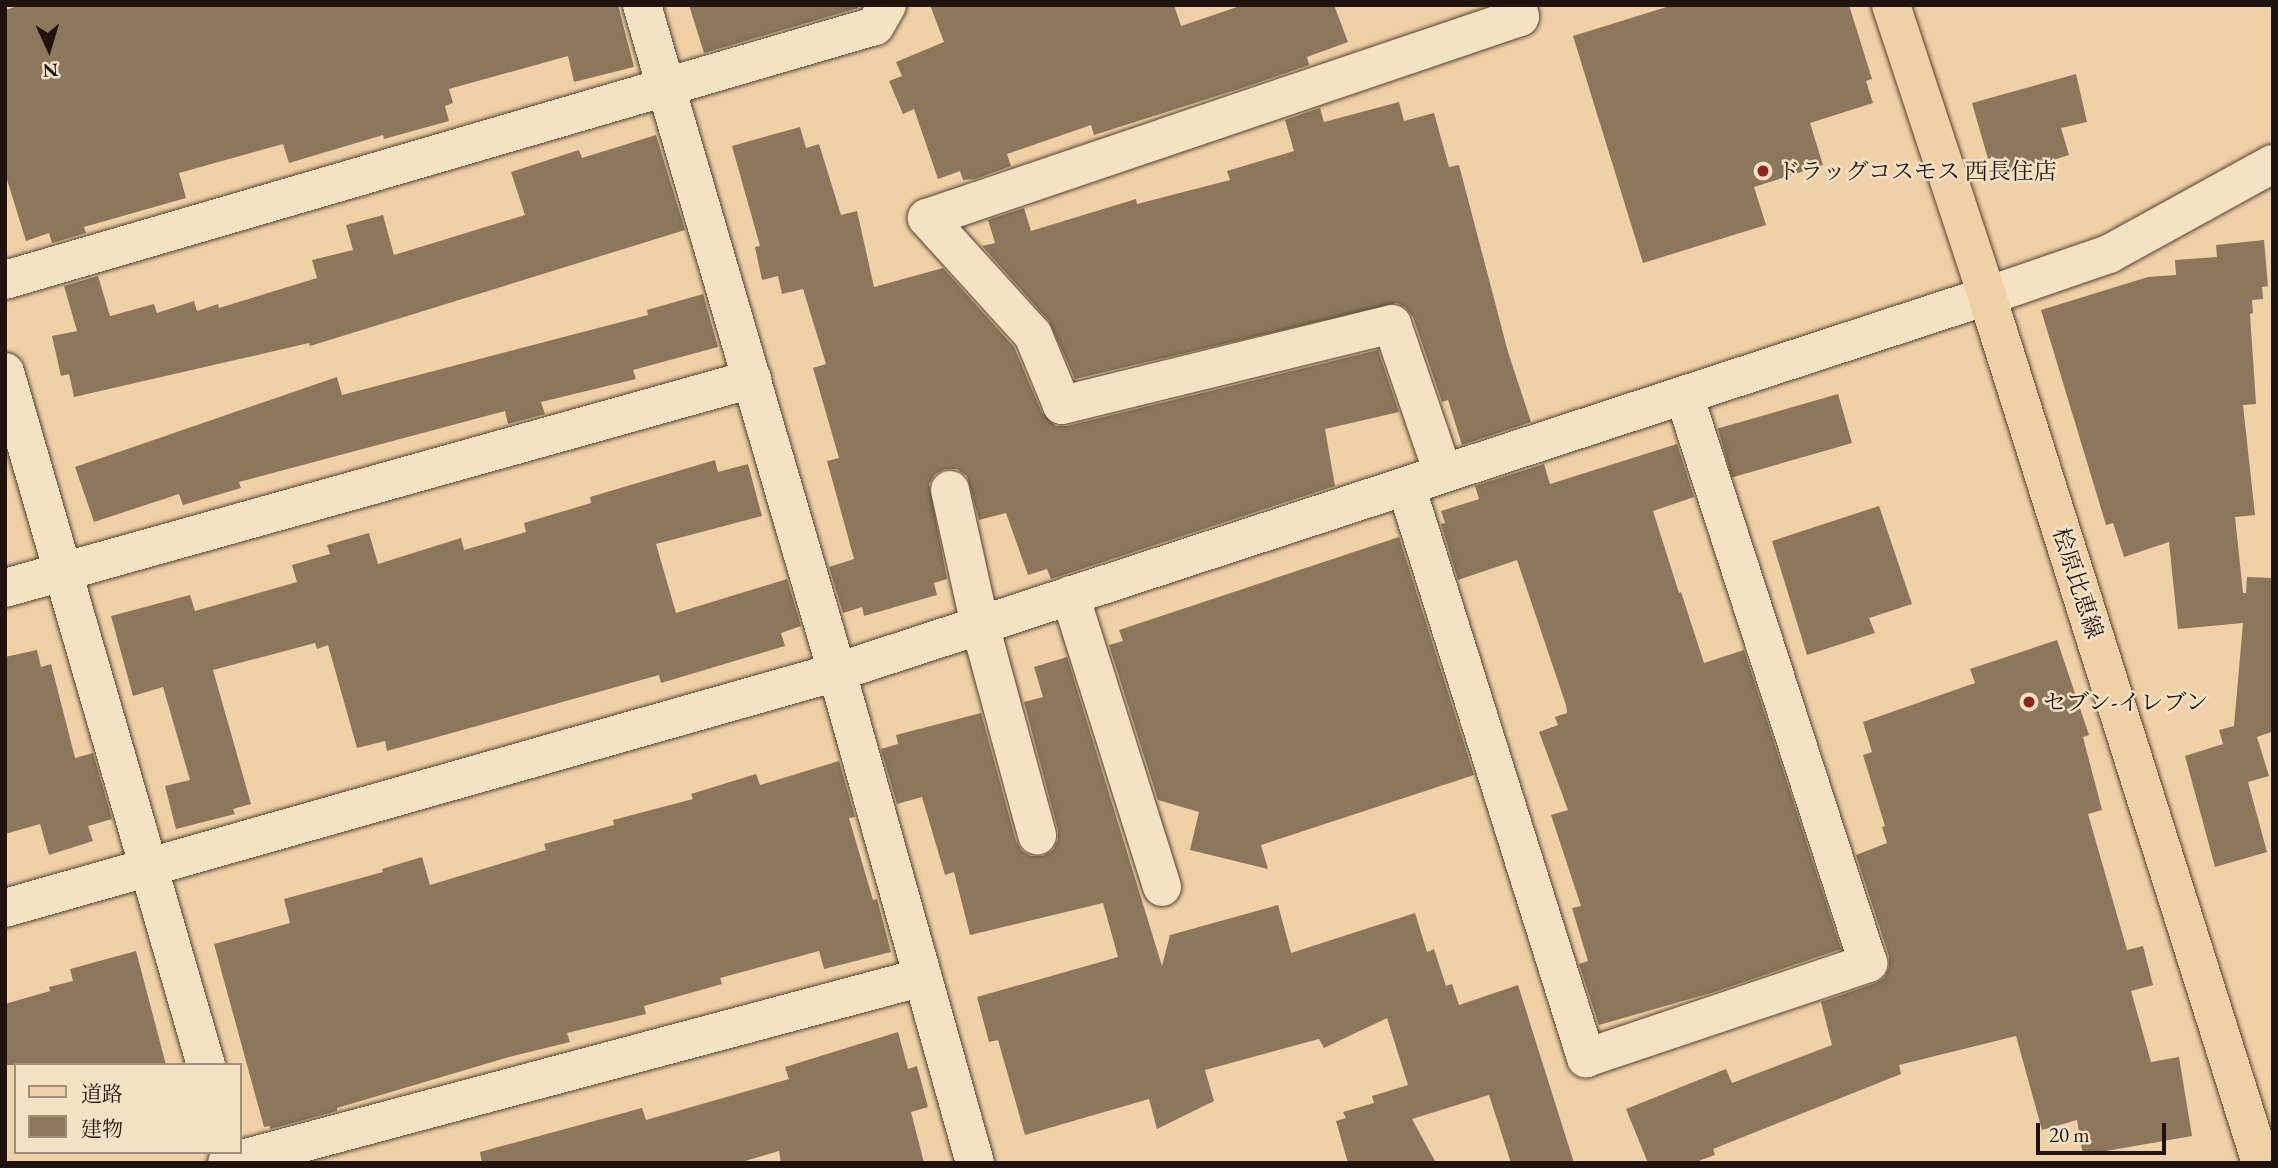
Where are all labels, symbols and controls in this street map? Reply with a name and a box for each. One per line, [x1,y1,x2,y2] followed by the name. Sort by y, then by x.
[14,14,84,84] north arrow
[42,57,59,83] text: N
[1777,157,2058,185] place label: ドラッグコスモス 西長住店
[1755,163,1771,179] marker: ドラッグコスモス 西長住店
[2047,524,2109,642] street label: 桧原比恵線
[2043,688,2210,716] place label: セブン-イレブン
[2021,694,2037,710] marker: セブン-イレブン
[14,1063,242,1154] legend
[81,1080,123,1107] text: 道路
[2040,1108,2170,1152] scale bar
[81,1115,123,1142] text: 建物
[2049,1121,2090,1148] text: 20 m

